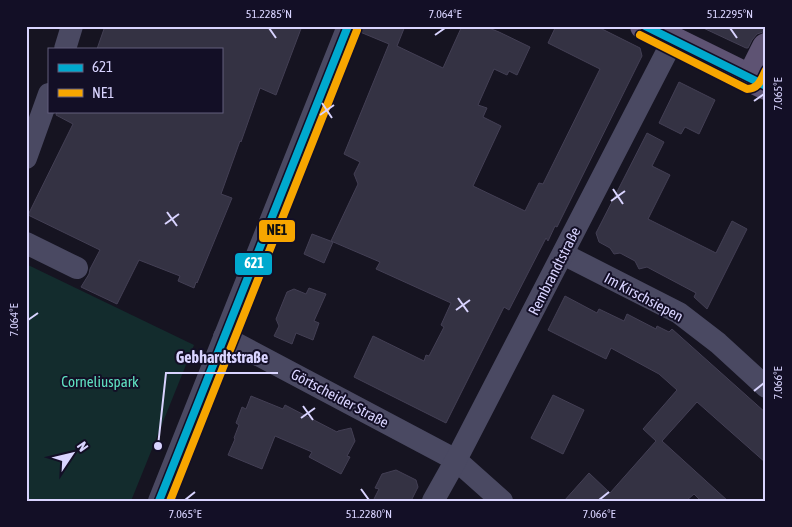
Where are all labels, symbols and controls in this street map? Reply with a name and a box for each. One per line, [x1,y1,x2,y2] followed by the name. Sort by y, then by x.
[246,7,292,21] text: 51.2285°N
[428,7,462,21] text: 7.064°E
[707,7,753,21] text: 51.2295°N
[48,48,222,112] legend
[92,58,113,75] text: 621
[771,77,785,111] text: 7.065°E
[92,84,114,101] text: NE1
[258,219,296,243] line badge: NE1
[267,222,288,238] text: NE1
[524,224,584,318] street label: Rembrandtstraße
[234,252,273,276] line badge: 621
[244,255,264,271] text: 621
[602,269,686,325] street label: Im Kirschsiepen
[7,303,21,337] text: 7.064°E
[166,342,278,373] callout: Gebhardtstraße
[176,348,268,366] text: Gebhardtstraße
[288,365,392,431] street label: Görtscheider Straße
[771,366,785,400] text: 7.066°E
[61,373,139,390] park label: Corneliuspark
[48,430,98,480] north arrow
[74,439,92,455] text: N
[168,507,202,521] text: 7.065°E
[346,507,392,521] text: 51.2280°N
[582,507,616,521] text: 7.066°E

